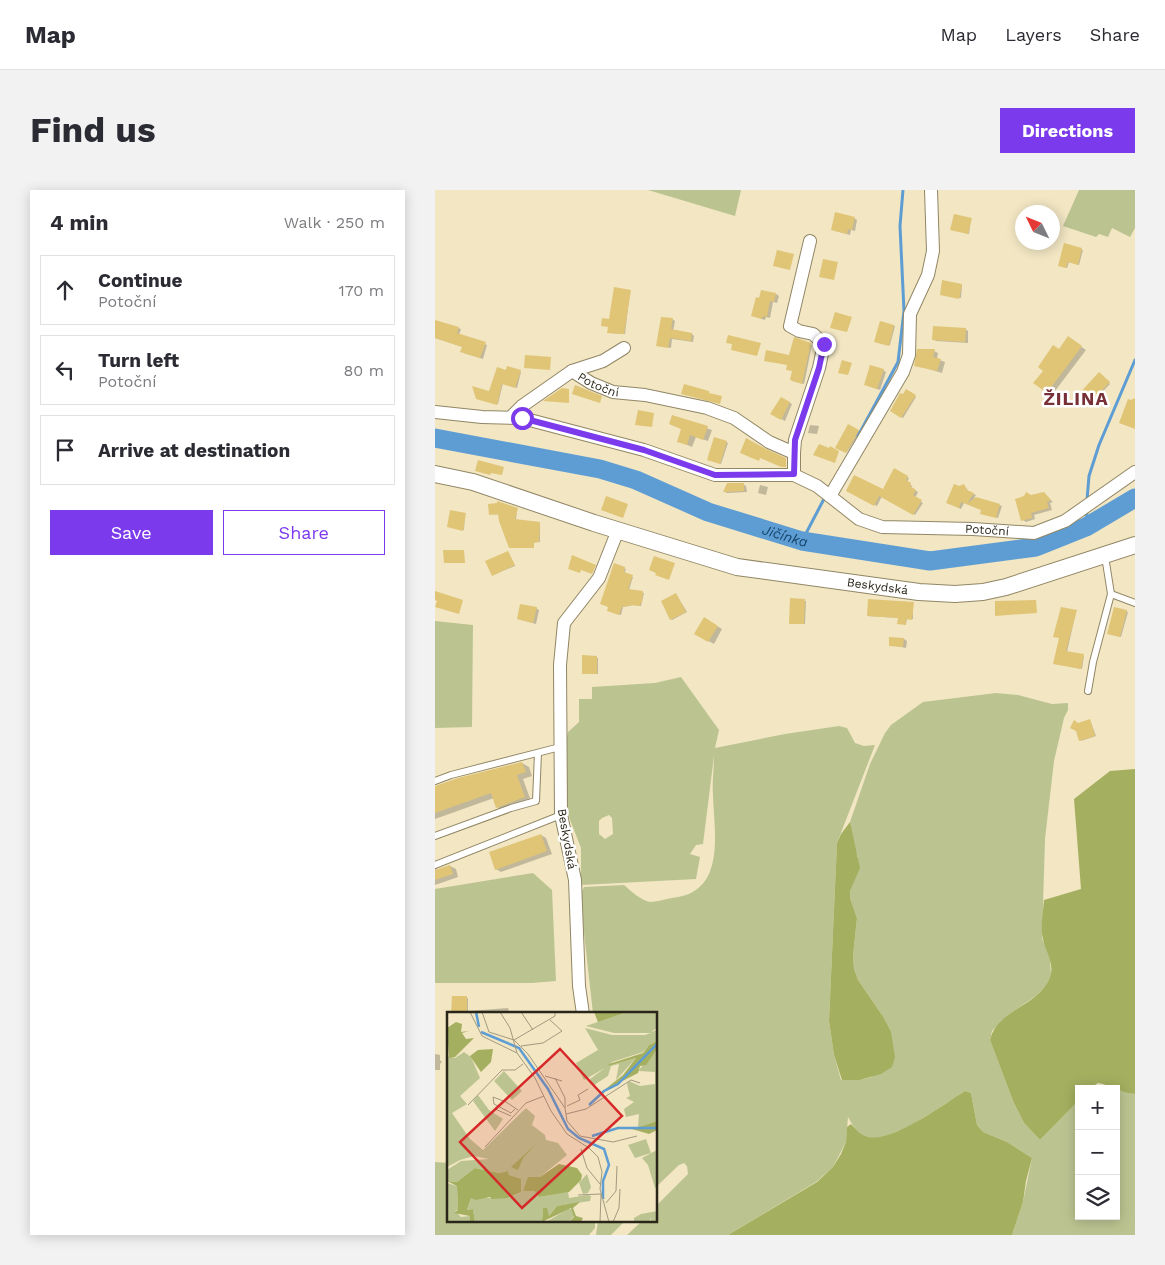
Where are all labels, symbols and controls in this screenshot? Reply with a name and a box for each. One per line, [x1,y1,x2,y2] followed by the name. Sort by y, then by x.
[25,21,76,49] text: Map
[940,24,977,45] text: Map
[1005,24,1062,45] text: Layers
[1090,24,1140,45] text: Share
[1000,108,1135,153] button: Directions
[30,109,156,151] text: Find us
[1015,205,1060,250] north arrow
[50,210,108,235] text: 4 min
[284,213,385,232] text: Walk · 250 m
[98,269,182,292] text: Continue
[51,276,79,304] icon: ahead
[338,281,384,300] text: 170 m
[98,292,157,311] text: Potoční
[813,333,836,356] route end
[98,349,179,372] text: Turn left
[51,356,79,384] icon: left
[343,361,384,380] text: 80 m
[575,369,619,400] street label: Potoční
[98,372,157,391] text: Potoční
[1043,388,1109,409] district label: ŽILINA
[511,407,534,430] route start
[51,436,79,464] icon: arrive
[98,439,290,462] text: Arrive at destination
[50,510,213,555] button: Save
[223,510,385,555] button: Share
[760,521,809,550] water label: Jičínka
[965,522,1009,538] street label: Potoční
[846,575,909,597] street label: Beskydská
[555,808,579,871] street label: Beskydská
[447,1012,657,1222] inset map
[1075,1085,1120,1220] map controls
[1075,1085,1120,1130] button: +
[1075,1130,1120,1175] button: −
[1075,1175,1120,1220] button: layers

